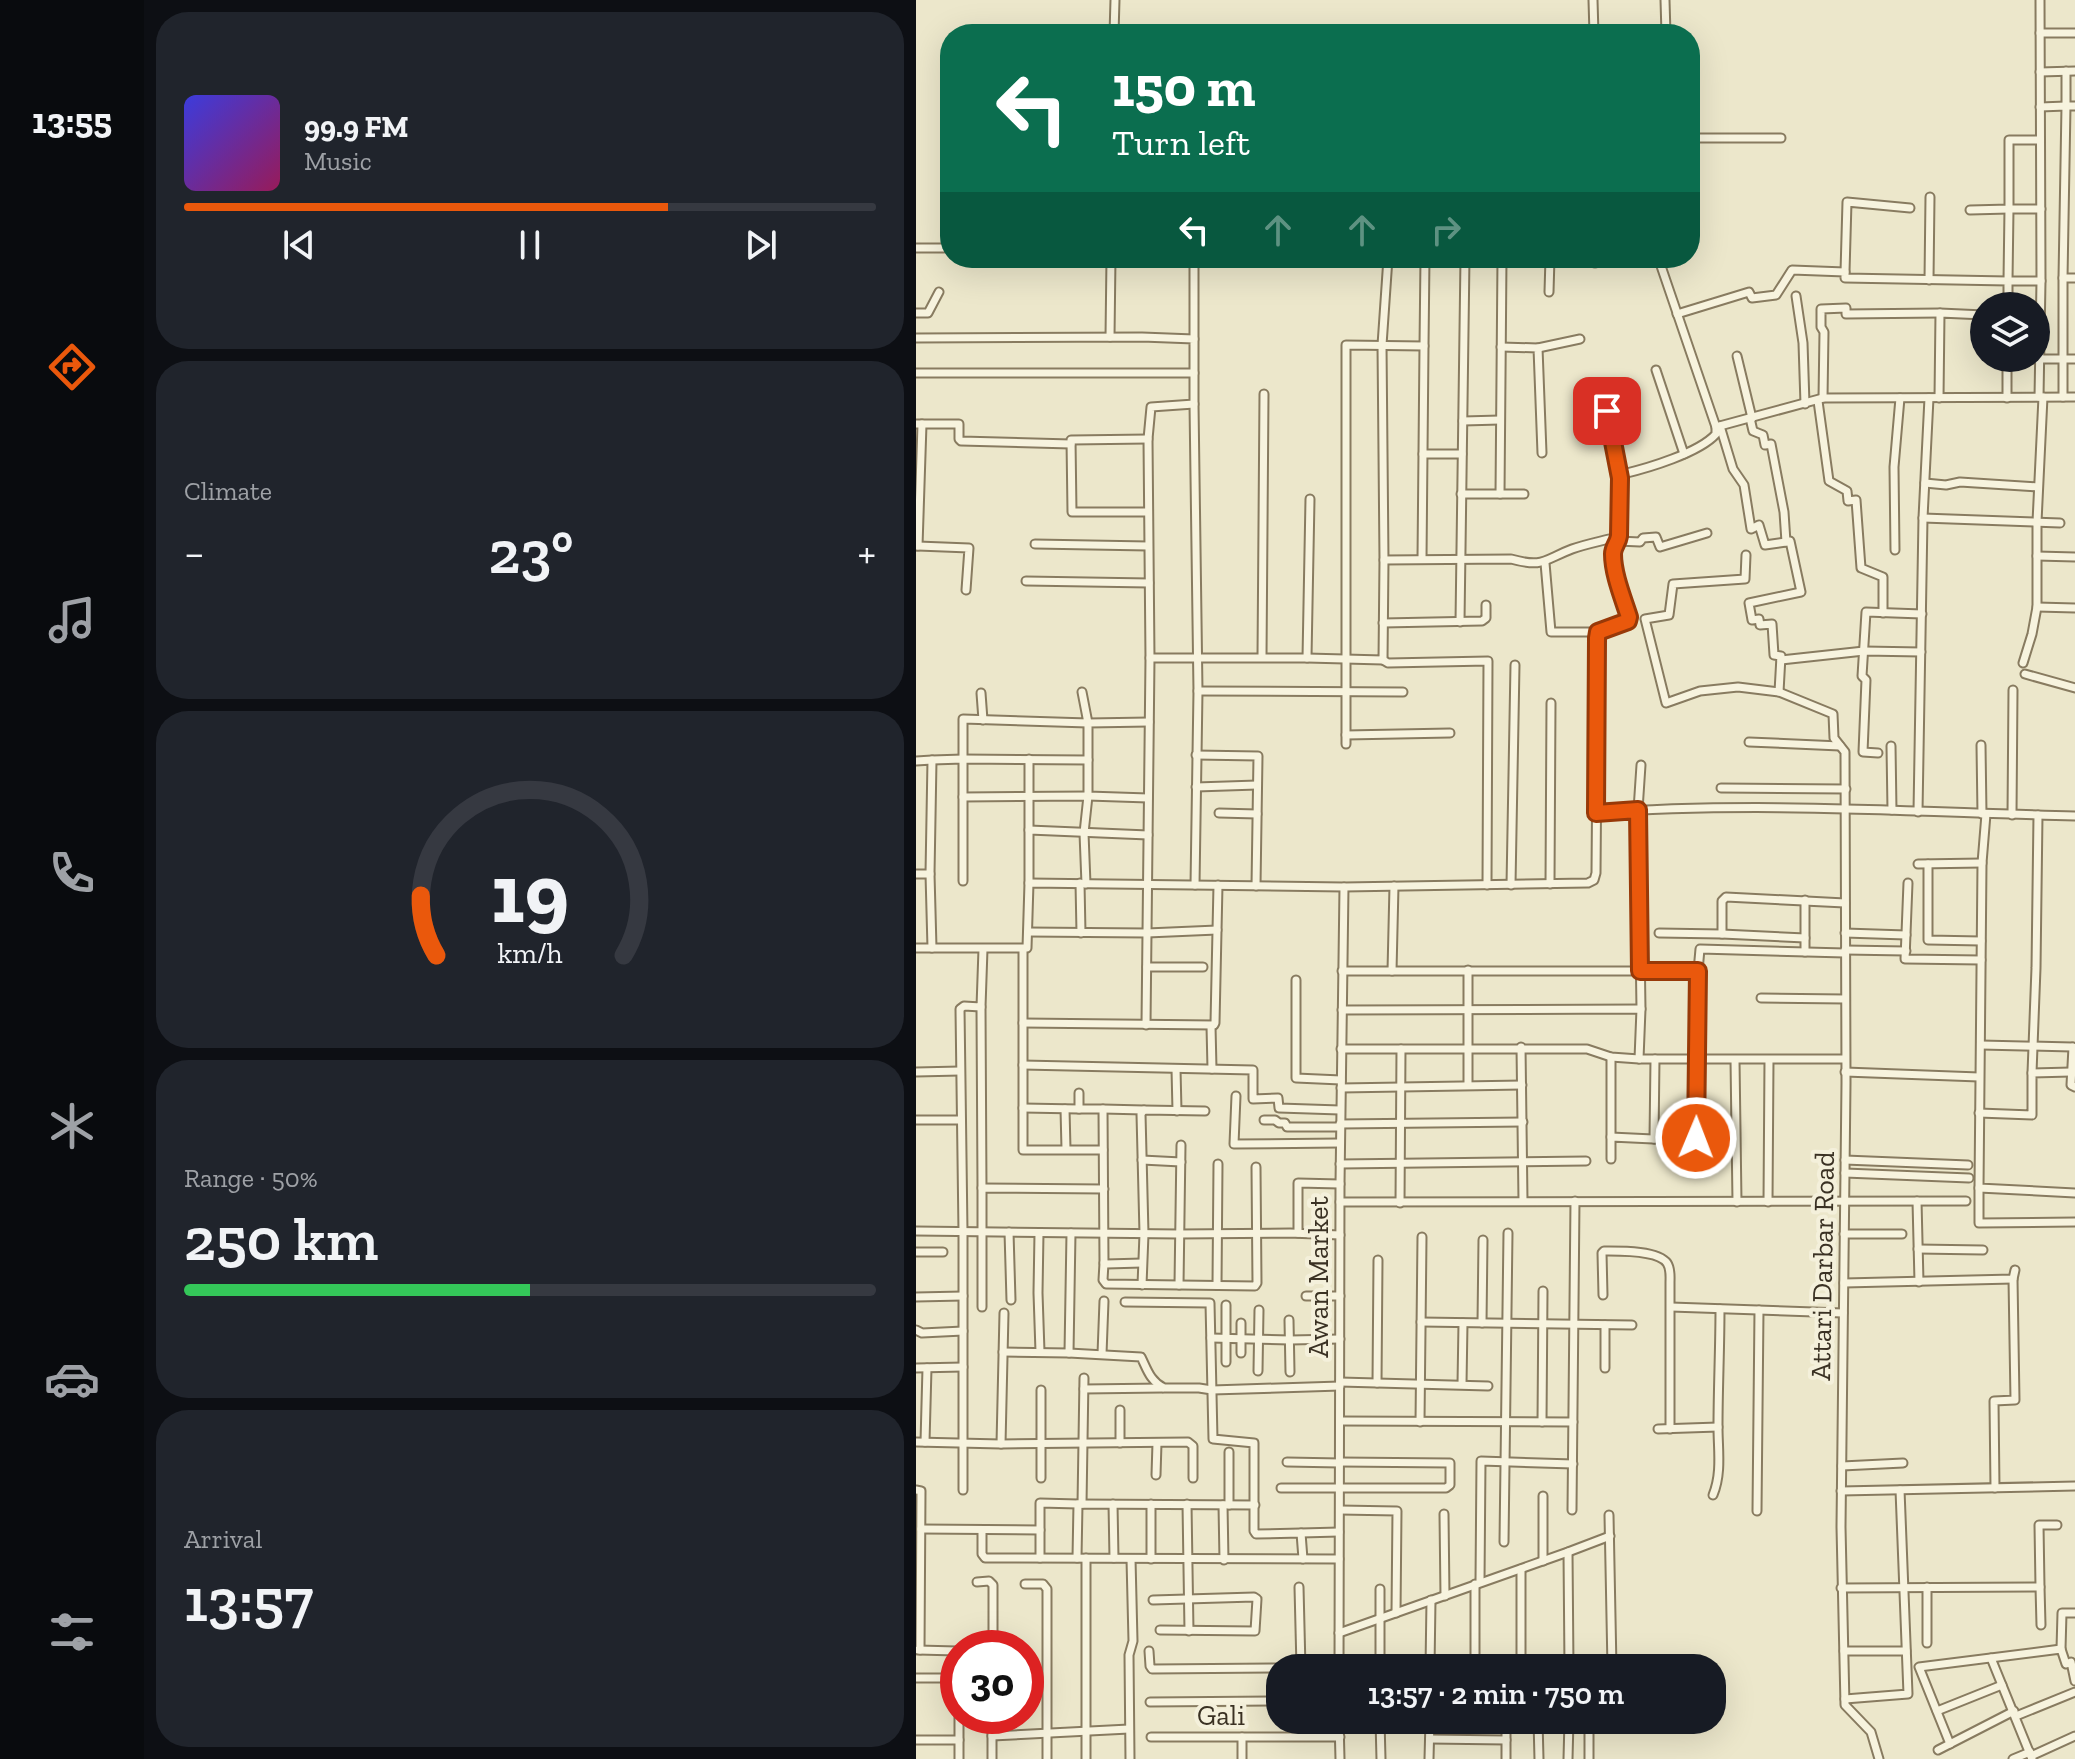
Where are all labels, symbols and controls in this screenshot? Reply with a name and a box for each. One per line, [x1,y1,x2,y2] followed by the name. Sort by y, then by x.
[1112,53,1256,120] text: 150 m
[980,56,1084,160] icon: left
[32,99,112,142] text: 13:55
[304,109,409,145] text: 99.9 FM
[1112,121,1250,164] text: Turn left
[304,145,372,177] text: Music
[1172,208,1216,252] icon: left
[1256,208,1300,252] icon: ahead
[1340,208,1384,252] icon: ahead
[1424,208,1468,252] icon: right
[277,223,321,267] icon: previous
[508,223,552,267] icon: pause
[739,223,783,267] icon: next
[1970,292,2050,372] map controls
[1970,292,2050,372] button: layers
[44,339,100,395] icon: directions
[1573,377,1641,445] pin
[1585,389,1629,433] icon: arrive
[184,475,272,507] text: Climate
[488,516,574,588] text: 23°
[184,526,205,579] text: −
[857,526,876,579] text: +
[44,592,100,648] icon: music
[491,842,569,942] text: 19
[44,845,100,901] icon: phone
[497,936,563,970] text: km/h
[1654,1096,1738,1180] position arrow
[44,1098,100,1154] icon: climate
[1804,1151,1841,1381] street label: Attari Darbar Road
[184,1162,318,1194] text: Range · 50%
[1302,1196,1335,1358] street label: Awan Market
[184,1203,378,1275] text: 250 km
[44,1351,100,1407] icon: car
[184,1523,262,1555] text: Arrival
[184,1564,313,1636] text: 13:57
[44,1604,100,1660] icon: filters
[940,1630,1044,1734] speed limit sign: 30
[1368,1676,1624,1712] text: 13:57 · 2 min · 750 m
[1197,1699,1245,1732] street label: Gali

